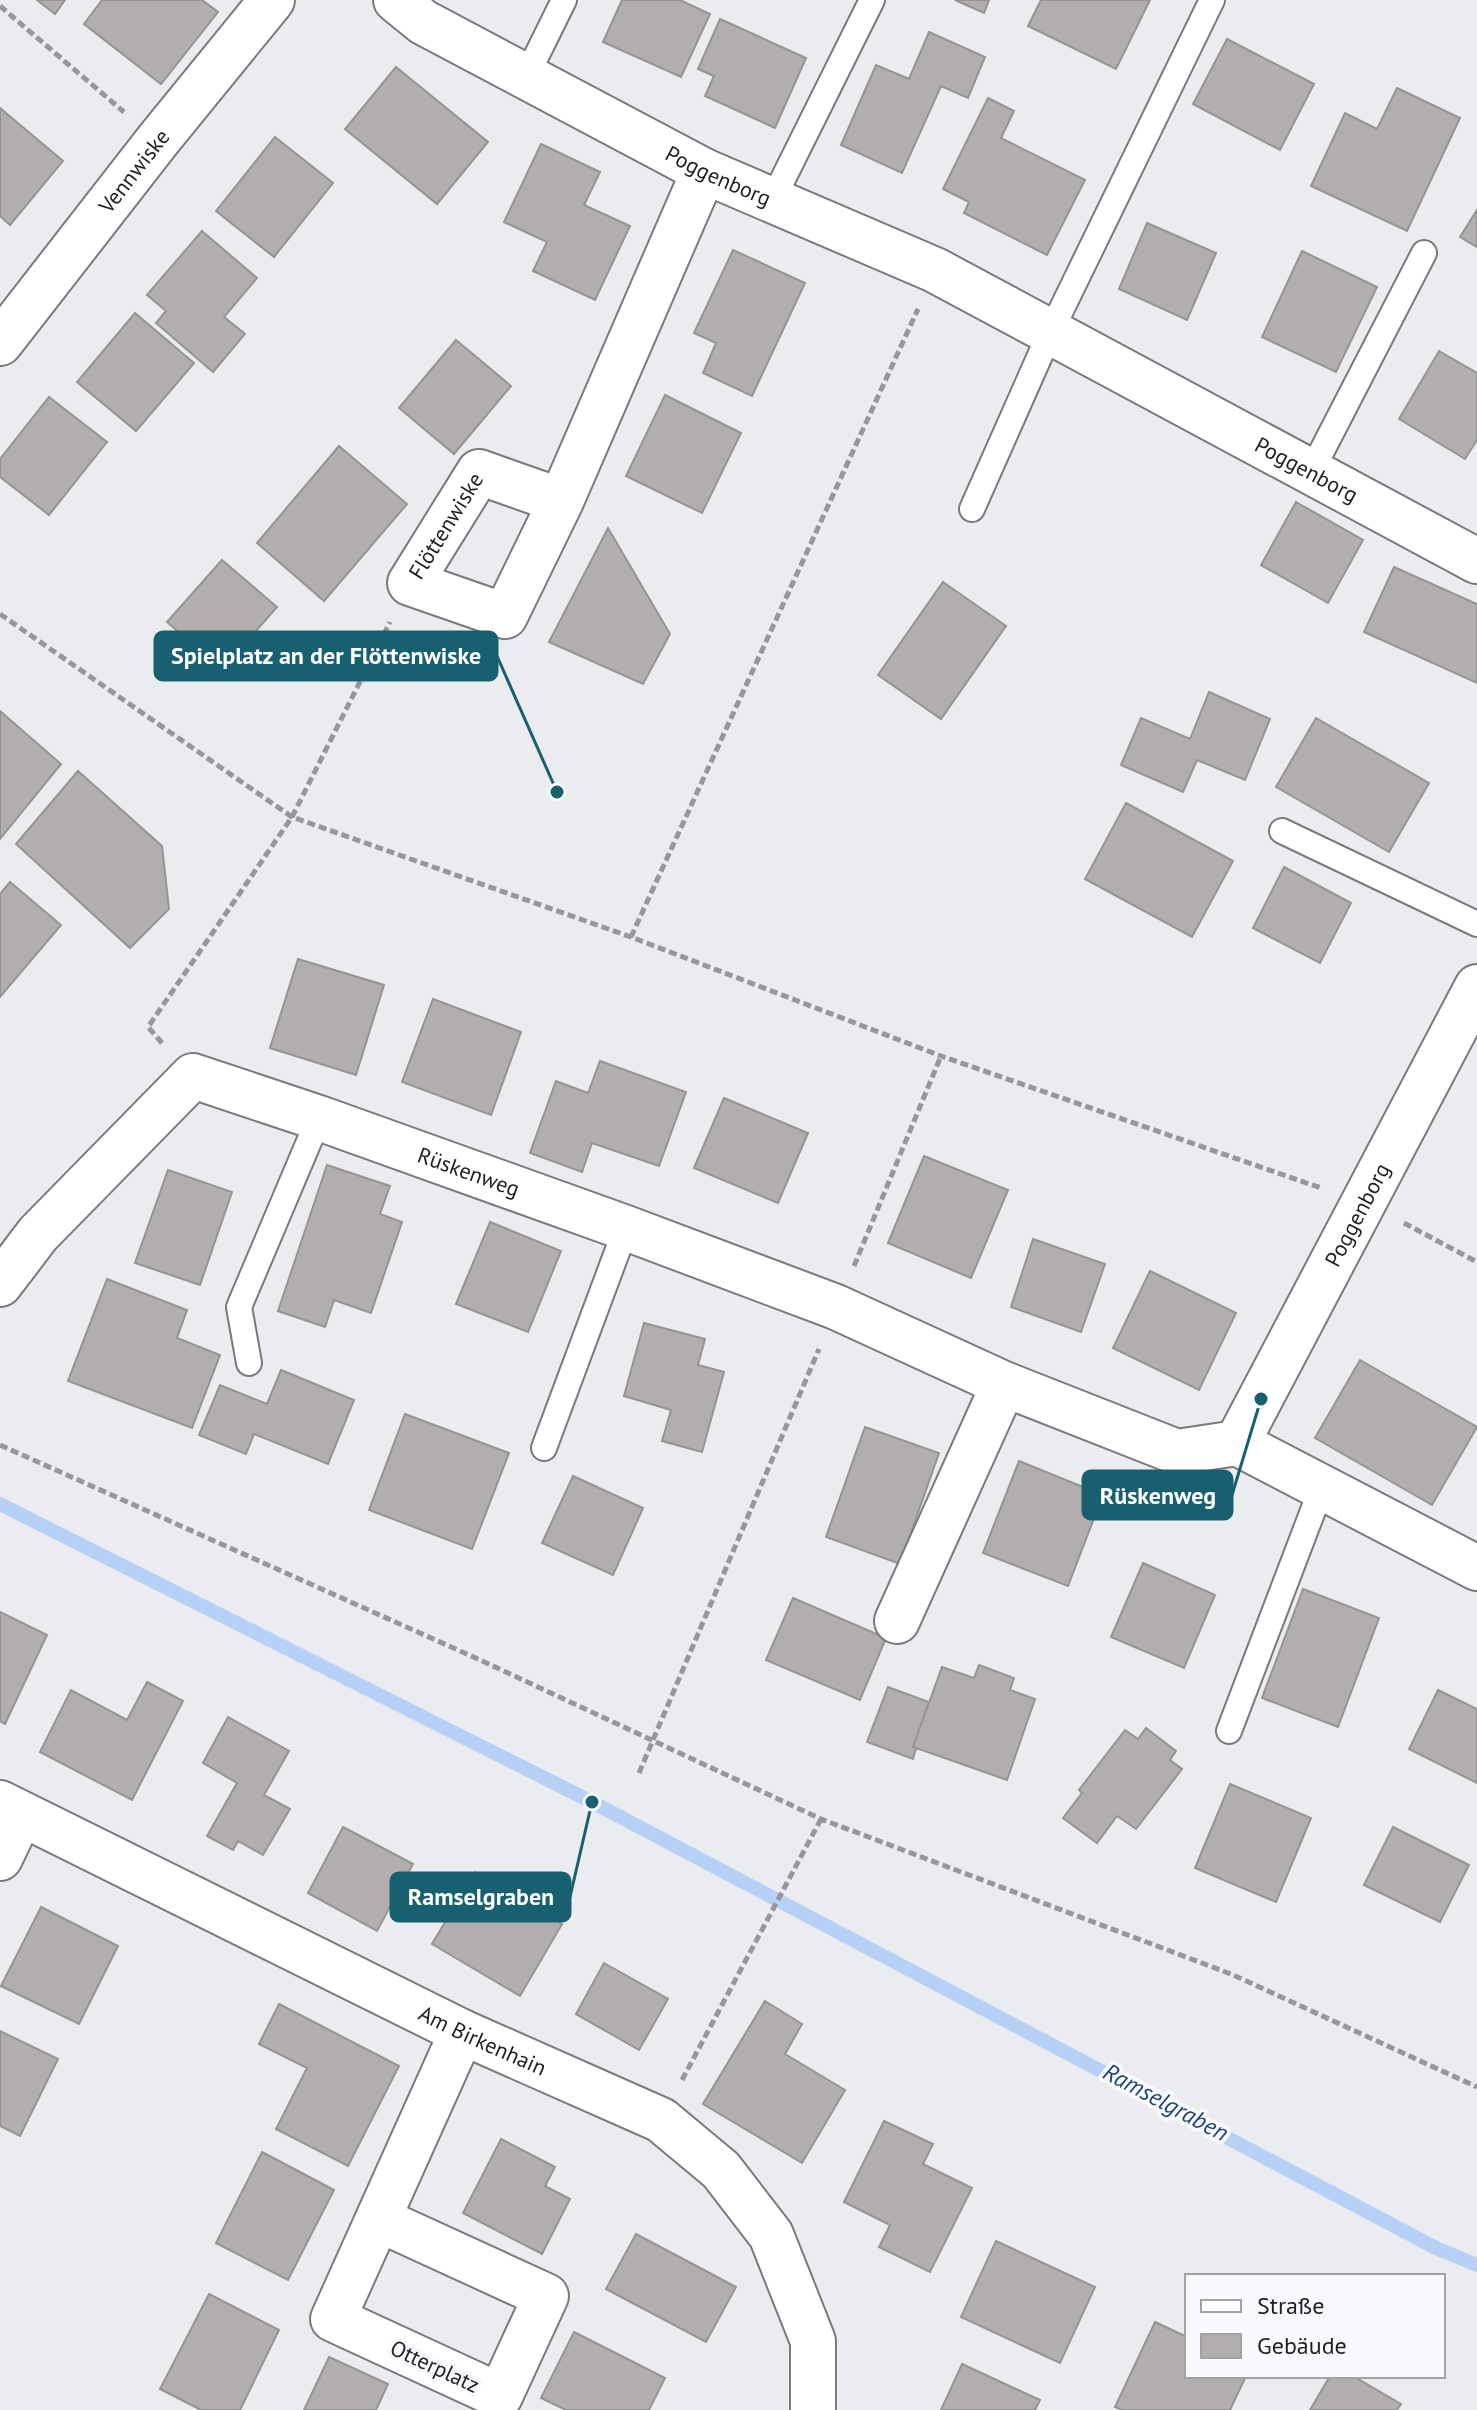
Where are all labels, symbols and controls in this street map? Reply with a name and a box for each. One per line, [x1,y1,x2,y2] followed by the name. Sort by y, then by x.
[92,123,175,220] street label: Vennwiske
[661,139,775,212] street label: Poggenborg
[1250,430,1363,509] street label: Poggenborg
[402,467,489,584] street label: Flöttenwiske
[155,632,497,680] callout: Spielplatz an der Flöttenwiske
[171,640,481,671] text: Spielplatz an der Flöttenwiske
[414,1141,523,1203] street label: Rüskenweg
[1318,1158,1396,1271] street label: Poggenborg
[1083,1471,1232,1519] callout: Rüskenweg
[1100,1480,1216,1511] text: Rüskenweg
[391,1873,570,1921] callout: Ramselgraben
[408,1881,554,1912] text: Ramselgraben
[414,1999,551,2082] street label: Am Birkenhain
[1098,2056,1234,2148] water label: Ramselgraben
[1185,2274,1445,2378] legend
[1257,2290,1324,2321] text: Straße
[1257,2330,1347,2361] text: Gebäude
[386,2333,484,2399] street label: Otterplatz

